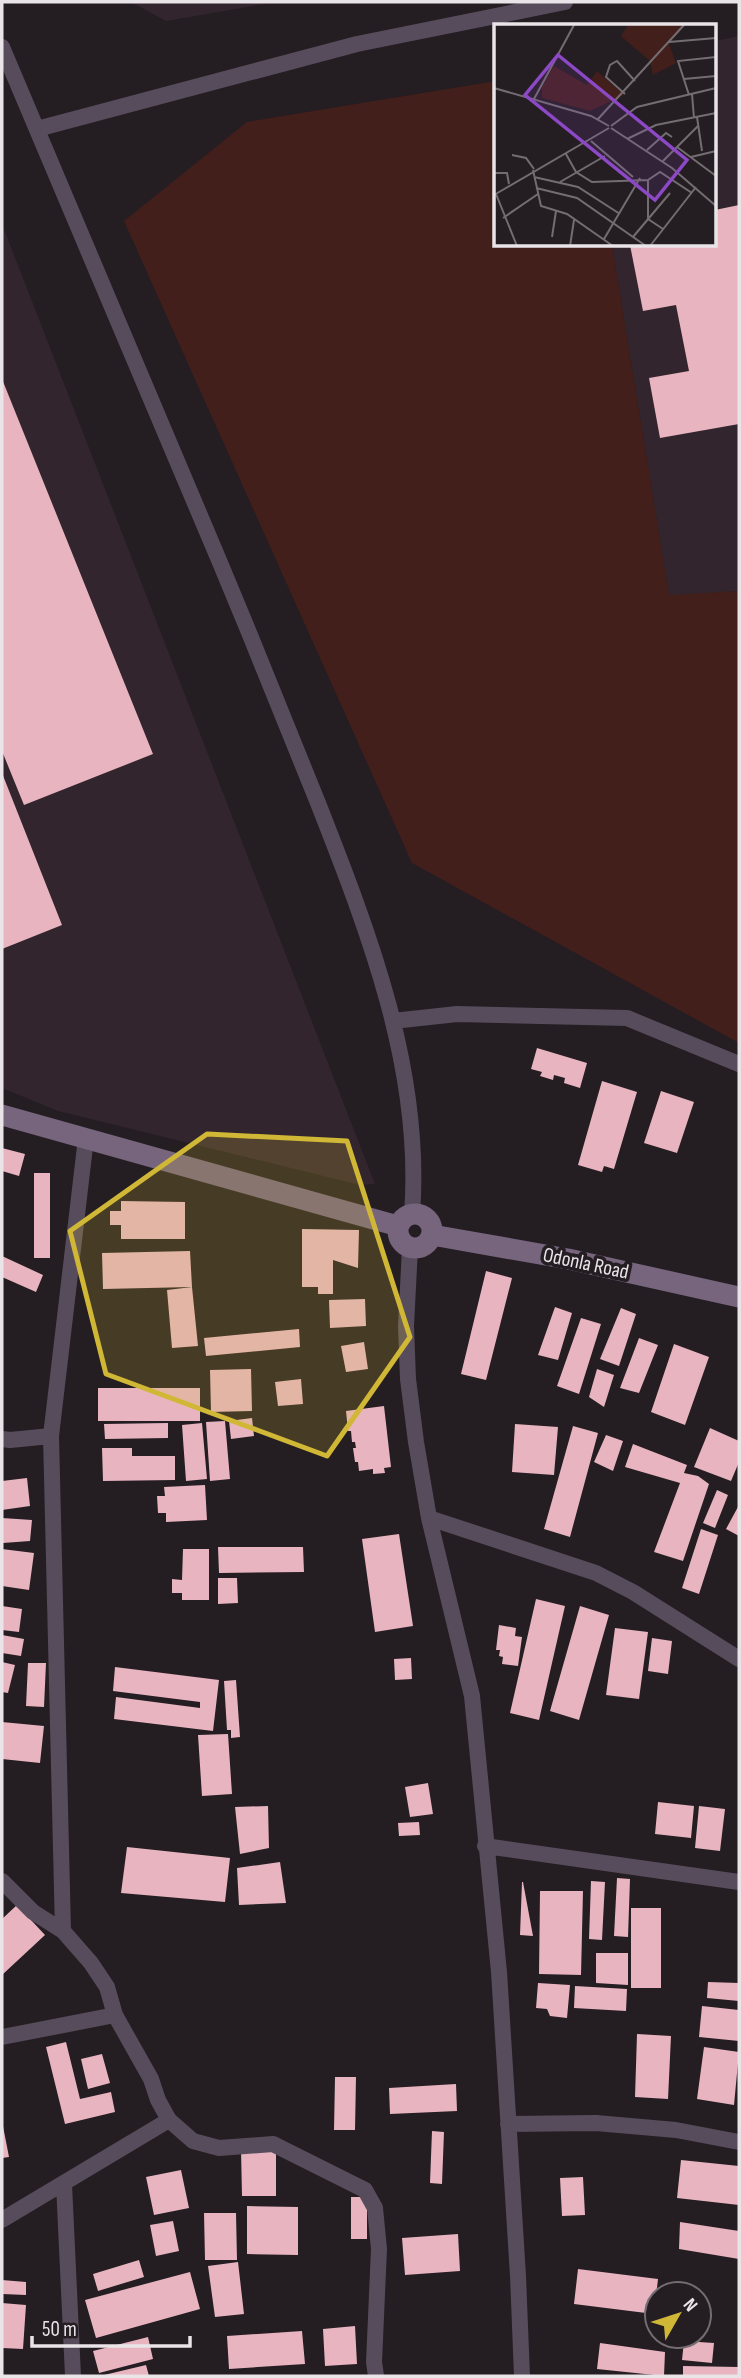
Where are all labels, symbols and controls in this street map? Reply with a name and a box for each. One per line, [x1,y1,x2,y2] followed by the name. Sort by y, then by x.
[494,24,716,247] inset map
[541,1242,631,1285] street label: Odonla Road
[643,2280,713,2350] north arrow
[678,2294,702,2316] text: N
[32,2304,189,2348] scale bar
[42,2317,77,2342] text: 50 m

